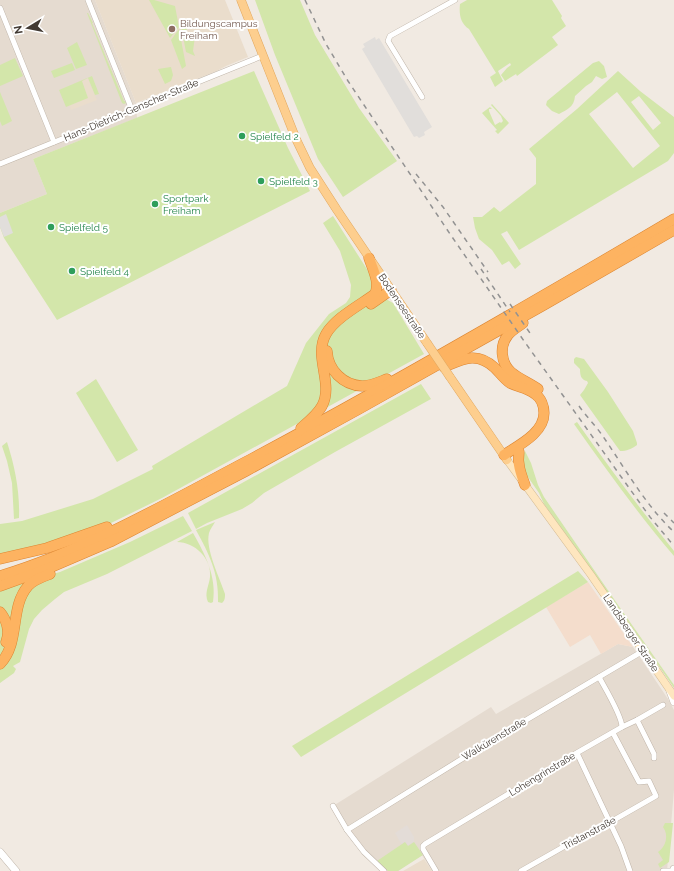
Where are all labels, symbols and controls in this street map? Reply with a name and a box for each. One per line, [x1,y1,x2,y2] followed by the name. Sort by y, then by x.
[8,8,48,48] north arrow
[180,18,258,41] place label: Bildungscampus Freiham
[12,24,26,35] text: N
[167,24,177,34] marker: Bildungscampus Freiham
[62,77,200,143] street label: Hans-Dietrich-Genscher-Straße
[237,131,247,141] marker: Spielfeld 2
[250,131,299,142] place label: Spielfeld 2
[256,176,266,186] marker: Spielfeld 3
[269,176,318,187] place label: Spielfeld 3
[163,193,209,216] place label: Sportpark Freiham
[150,199,160,209] marker: Sportpark Freiham
[46,222,56,232] marker: Spielfeld 5
[59,222,109,233] place label: Spielfeld 5
[67,266,77,276] marker: Spielfeld 4
[80,266,130,277] place label: Spielfeld 4
[376,272,428,341] street label: Bodenseestraße
[601,592,661,674] street label: Landsberger Straße
[460,715,528,762] street label: Walkürenstraße
[507,750,577,798] street label: Lohengrinstraße
[560,814,618,852] street label: Tristanstraße

